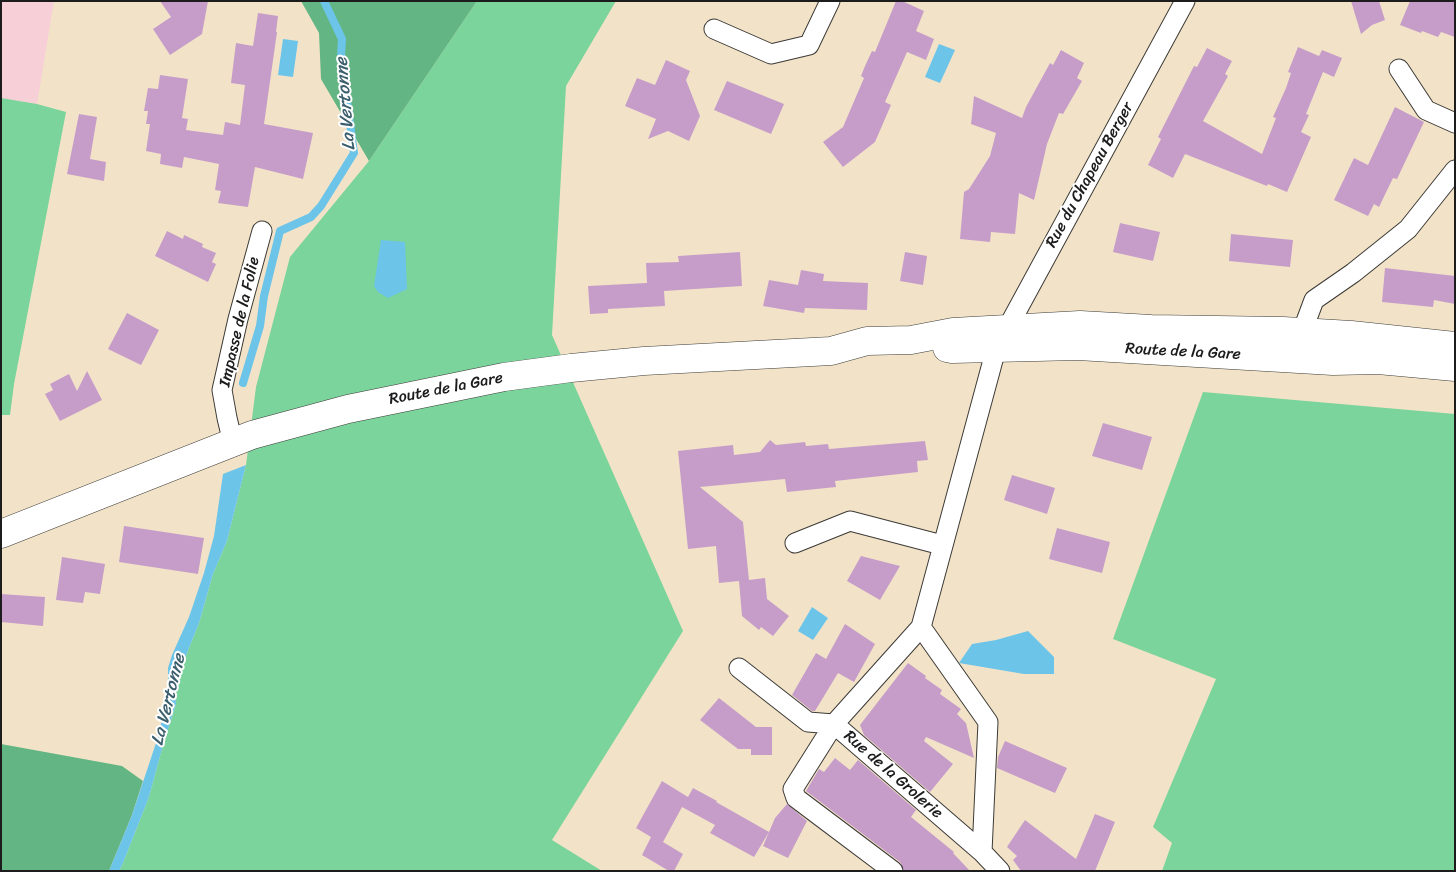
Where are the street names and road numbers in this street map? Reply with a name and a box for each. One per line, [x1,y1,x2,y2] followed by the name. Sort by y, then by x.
[1042,99,1138,251] street label: Rue du Chapeau Berger
[216,255,264,389] street label: Impasse de la Folie
[1125,339,1241,365] street label: Route de la Gare
[387,369,505,409] street label: Route de la Gare
[840,727,946,823] street label: Rue de la Grolerie

